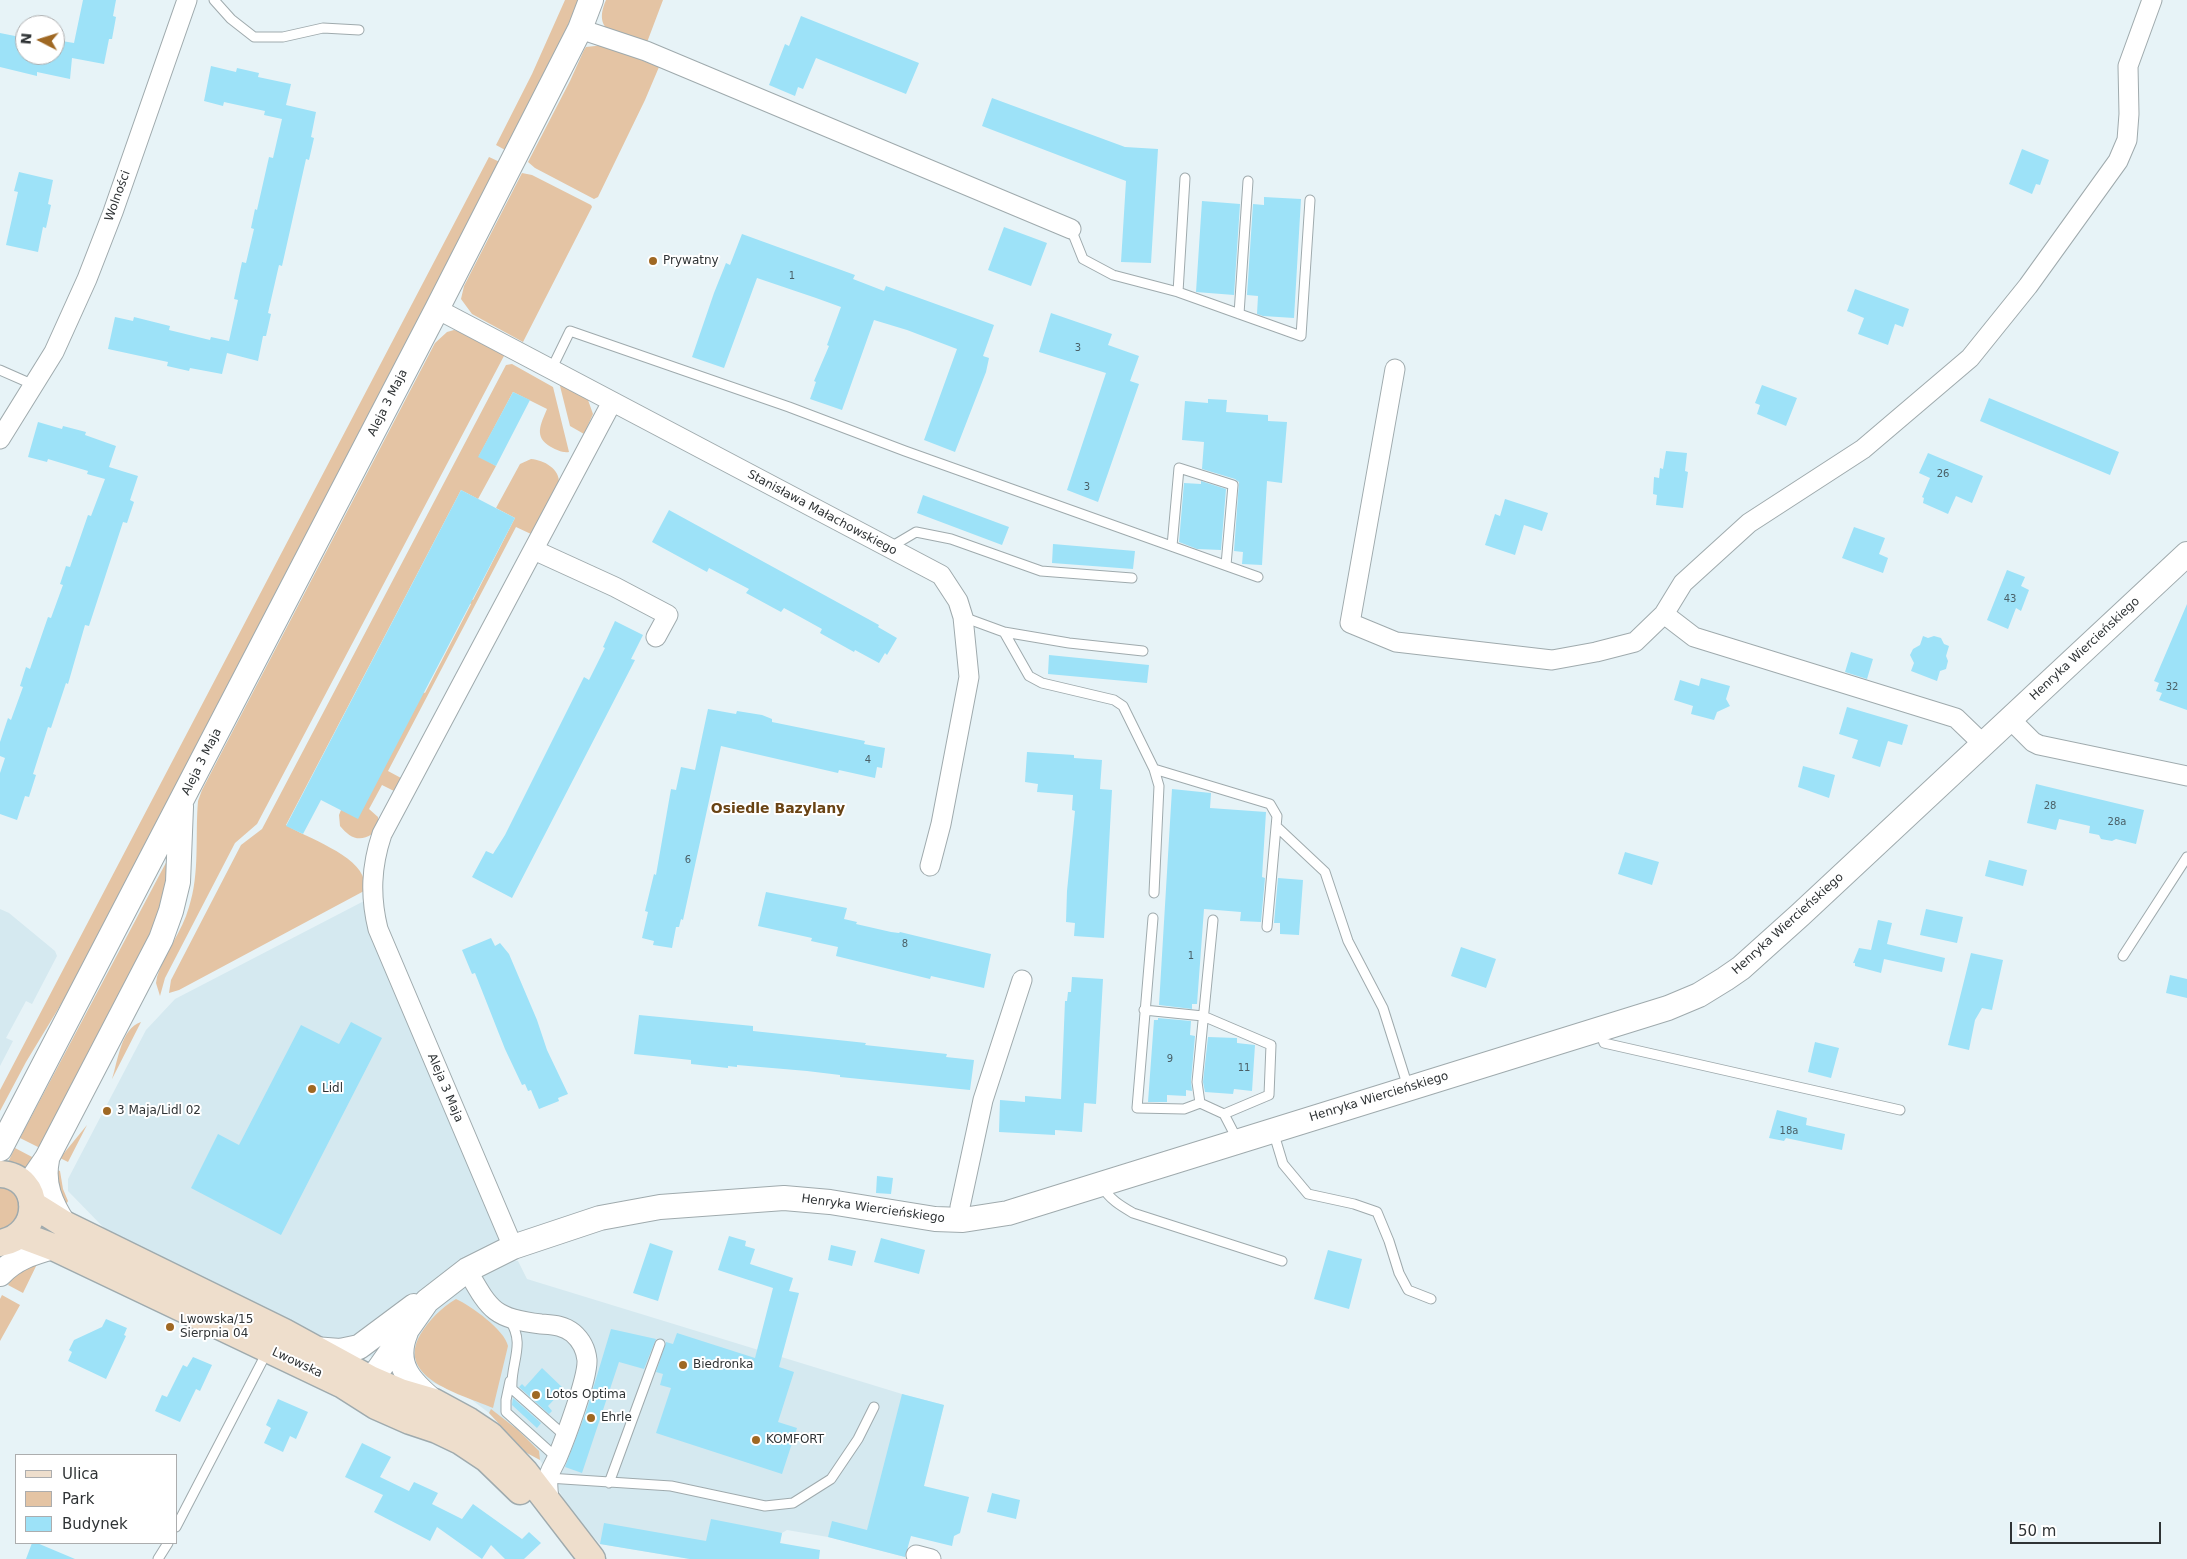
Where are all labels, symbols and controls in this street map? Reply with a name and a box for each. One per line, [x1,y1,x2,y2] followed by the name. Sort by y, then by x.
[15,15,65,65] north arrow
[18,32,35,45] text: N
[102,169,134,223] street label: Wolności
[663,254,719,268] place label: Prywatny
[647,255,659,267] marker: Prywatny
[789,270,795,282] house number: 1
[1075,342,1081,354] house number: 3
[365,367,411,439] street label: Aleja 3 Maja
[745,467,899,559] street label: Stanisława Małachowskiego
[1937,468,1949,480] house number: 26
[1084,481,1090,493] house number: 3
[2004,593,2016,605] house number: 43
[2027,594,2143,704] street label: Henryka Wiercieńskiego
[2166,681,2178,693] house number: 32
[179,726,225,798] street label: Aleja 3 Maja
[865,754,871,766] house number: 4
[2044,800,2056,812] house number: 28
[711,801,845,817] district label: Osiedle Bazylany
[2108,816,2126,828] house number: 28a
[685,854,691,866] house number: 6
[1729,870,1847,978] street label: Henryka Wiercieńskiego
[902,938,908,950] house number: 8
[1188,950,1194,962] house number: 1
[424,1051,466,1125] street label: Aleja 3 Maja
[1167,1053,1173,1065] house number: 9
[1238,1062,1250,1074] house number: 11
[1308,1069,1450,1125] street label: Henryka Wiercieńskiego
[322,1082,343,1096] place label: Lidl
[306,1083,318,1095] marker: Lidl
[117,1104,201,1118] place label: 3 Maja/Lidl 02
[101,1105,113,1117] marker: 3 Maja/Lidl 02
[1780,1125,1798,1137] house number: 18a
[800,1192,946,1226] street label: Henryka Wiercieńskiego
[180,1313,253,1341] place label: Lwowska/15 Sierpnia 04
[164,1321,176,1333] marker: Lwowska/15 Sierpnia 04
[269,1345,325,1381] street label: Lwowska
[693,1358,753,1372] place label: Biedronka
[677,1359,689,1371] marker: Biedronka
[546,1388,626,1402] place label: Lotos Optima
[530,1389,542,1401] marker: Lotos Optima
[601,1411,632,1425] place label: Ehrle
[585,1412,597,1424] marker: Ehrle
[766,1433,824,1447] place label: KOMFORT
[750,1434,762,1446] marker: KOMFORT
[15,1454,178,1544] legend
[62,1465,99,1483] text: Ulica
[62,1490,94,1508] text: Park
[2012,1512,2163,1544] scale bar
[62,1515,128,1533] text: Budynek
[2018,1522,2056,1540] text: 50 m

